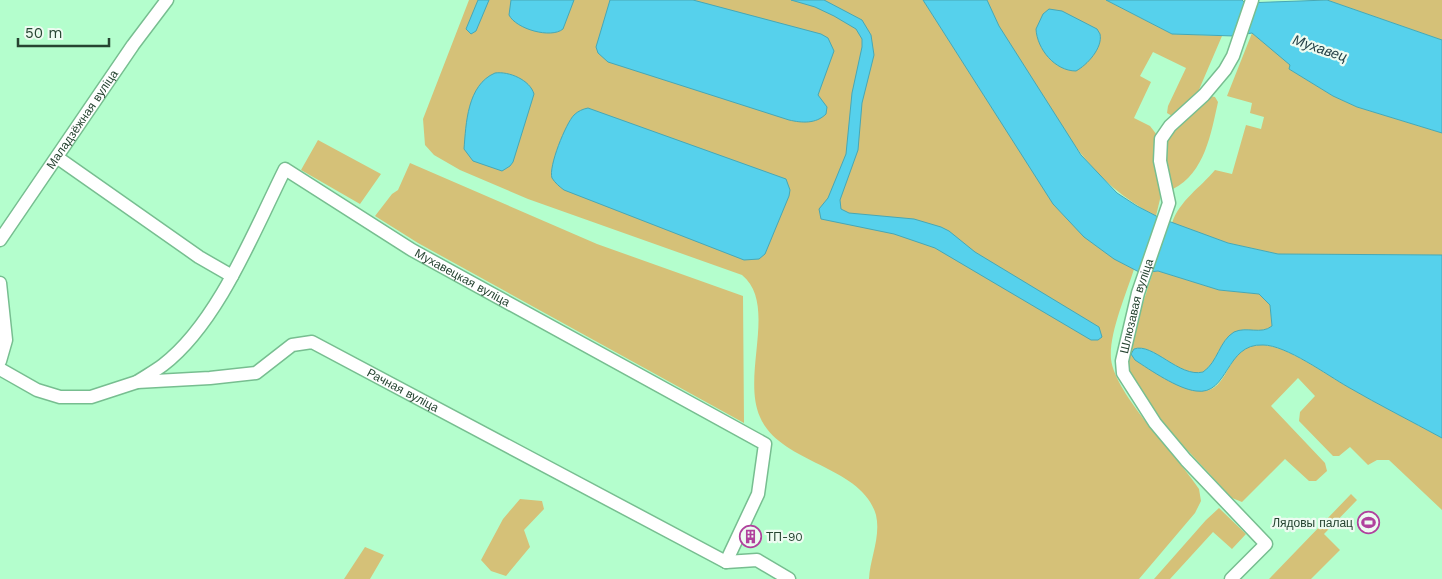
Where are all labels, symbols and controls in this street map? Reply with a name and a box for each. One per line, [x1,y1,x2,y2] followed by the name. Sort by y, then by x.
[18,15,109,47] scale bar
[25,24,62,42] text: 50 m
[1291,31,1349,65] water label: Мухавец
[44,67,121,172] street label: Маладзёжная вуліца
[412,246,513,310] street label: Мухавецкая вуліца
[1117,256,1156,355] street label: Шлюзавая вуліца
[364,365,441,415] street label: Рачная вуліца
[1357,511,1381,535] sports icon: Лядовы палац
[1272,516,1353,530] place label: Лядовы палац
[738,525,762,549] building icon: ТП-90
[766,530,803,544] place label: ТП-90

